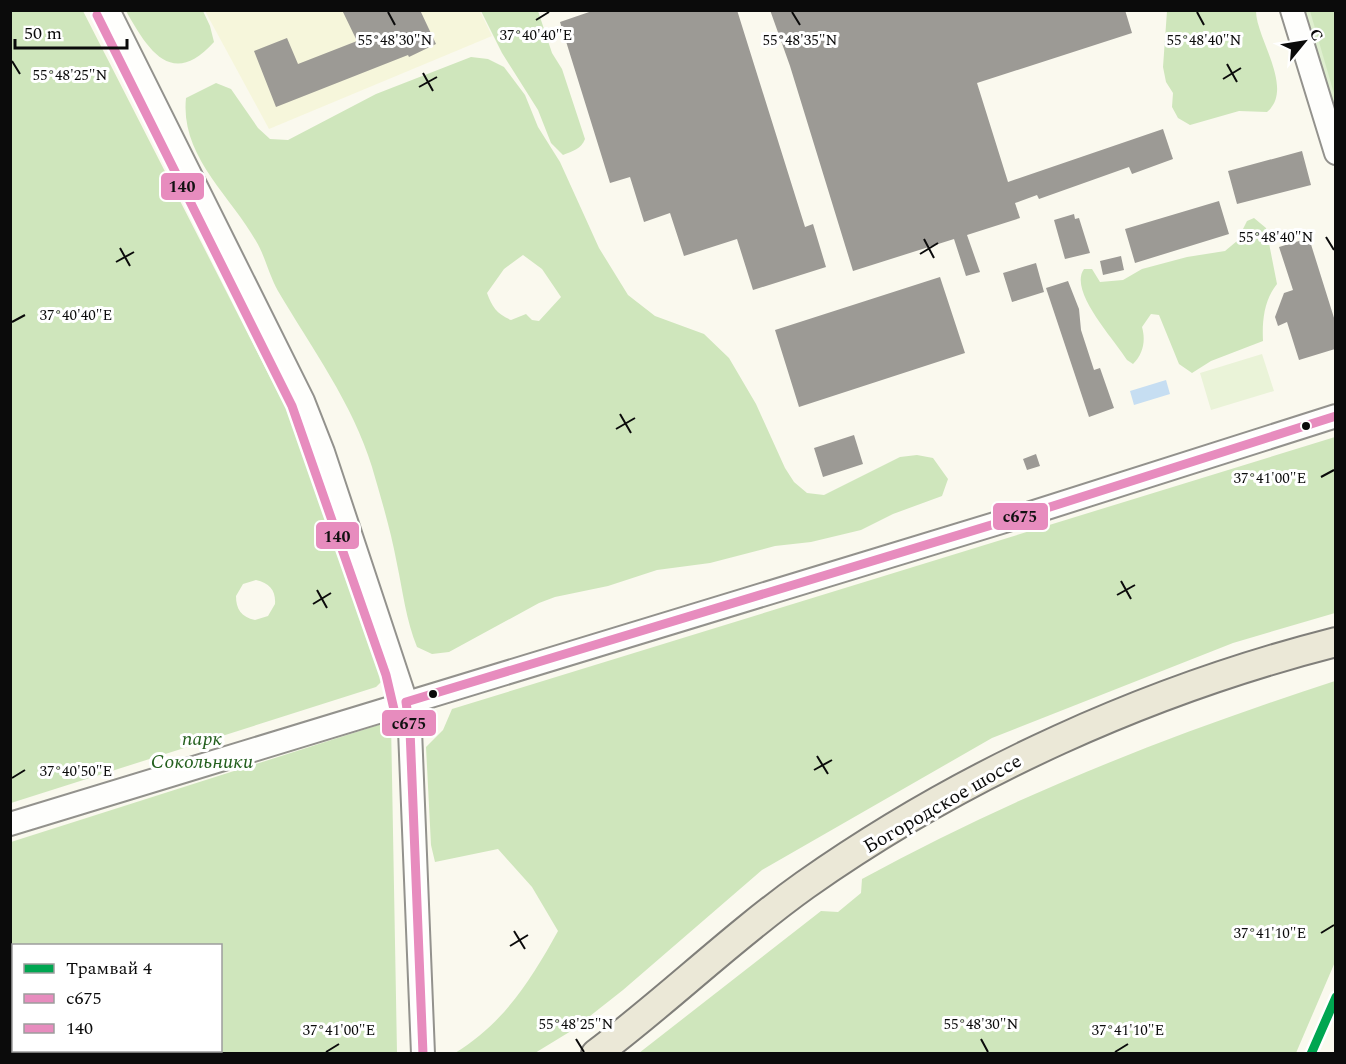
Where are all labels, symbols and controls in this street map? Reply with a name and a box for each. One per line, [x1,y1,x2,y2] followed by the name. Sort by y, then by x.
[15,12,128,50] scale bar
[1274,12,1334,72] north arrow
[24,20,62,47] text: 50 m
[500,24,572,47] text: 37°40'40"E
[1303,24,1329,46] text: С
[358,29,433,52] text: 55°48'30"N
[763,29,838,52] text: 55°48'35"N
[1167,29,1242,52] text: 55°48'40"N
[33,64,108,87] text: 55°48'25"N
[160,172,205,201] line badge: 140
[169,175,195,199] text: 140
[1239,226,1314,249] text: 55°48'40"N
[40,304,112,327] text: 37°40'40"E
[1300,420,1312,432] unlabelled marker
[1234,467,1306,490] text: 37°41'00"E
[992,502,1049,531] line badge: с675
[1003,505,1037,529] text: с675
[315,521,360,550] line badge: 140
[324,525,350,549] text: 140
[427,688,439,700] unlabelled marker
[381,709,437,737] line badge: с675
[392,712,426,736] text: с675
[151,724,254,777] park label: парк Сокольники
[858,746,1027,862] street label: Богородское шоссе
[40,760,112,783] text: 37°40'50"E
[1234,922,1306,945] text: 37°41'10"E
[12,944,222,1052] legend
[66,955,152,982] text: Трамвай 4
[66,985,102,1012] text: с675
[539,1013,614,1036] text: 55°48'25"N
[944,1013,1019,1036] text: 55°48'30"N
[66,1015,93,1042] text: 140
[303,1019,375,1042] text: 37°41'00"E
[1092,1019,1164,1042] text: 37°41'10"E

